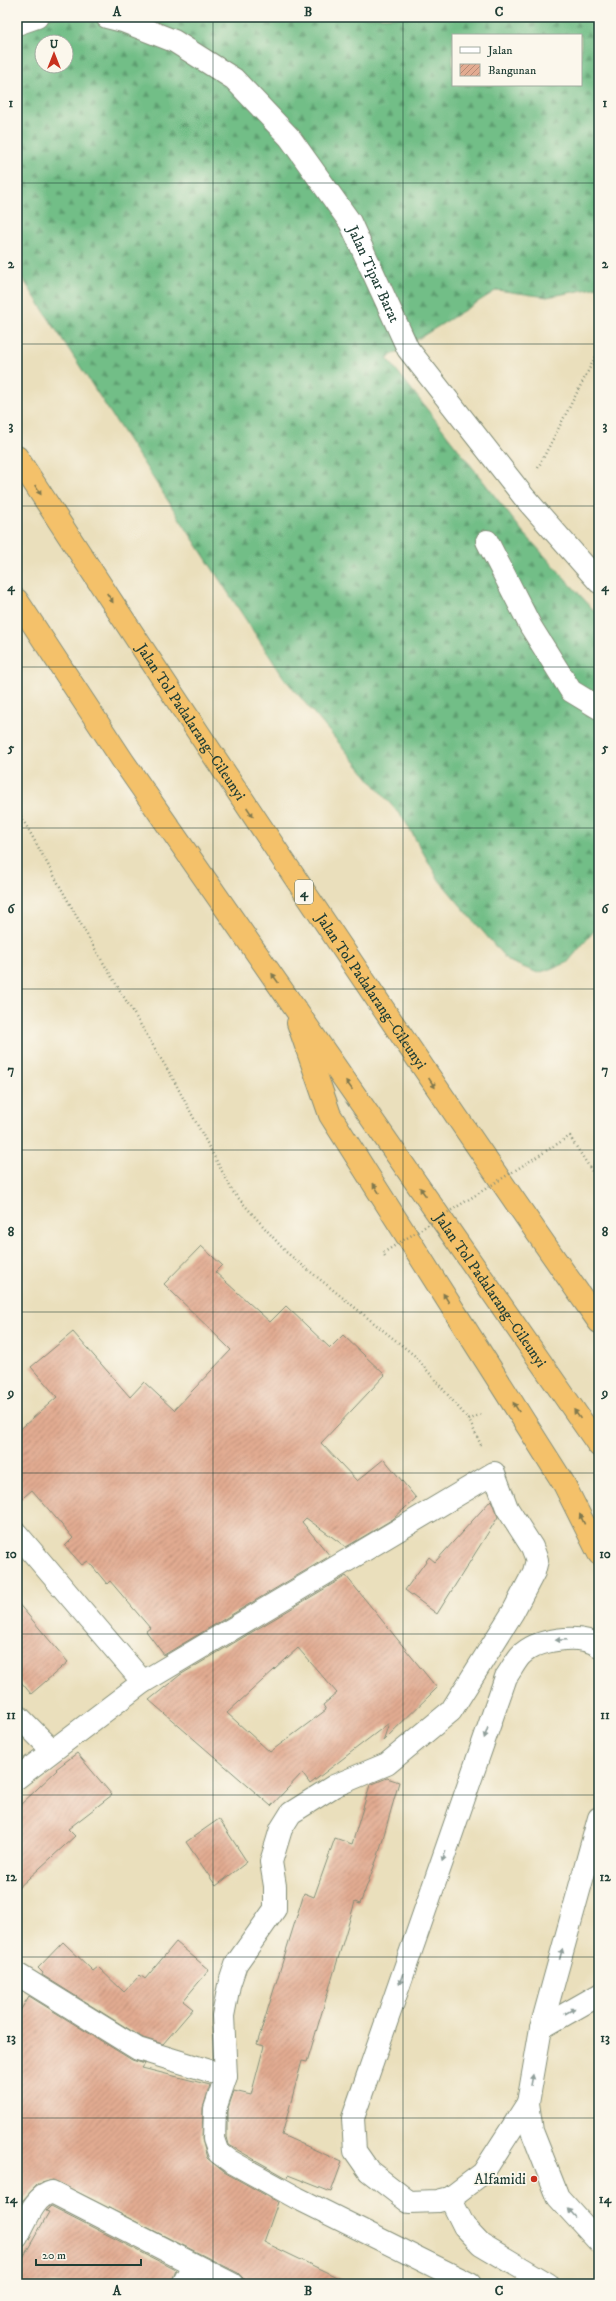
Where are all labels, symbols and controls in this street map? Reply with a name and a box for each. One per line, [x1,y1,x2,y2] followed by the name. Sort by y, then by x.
[112,4,122,20] text: A
[304,4,312,20] text: B
[495,4,504,20] text: C
[34,34,74,74] north arrow
[452,34,582,86] legend
[50,38,59,52] text: U
[487,43,513,58] text: Jalan
[488,63,537,78] text: Bangunan
[9,95,14,111] text: 1
[603,95,608,111] text: 1
[342,221,404,326] street label: Jalan Tipar Barat
[8,256,15,272] text: 2
[602,256,609,272] text: 2
[9,418,14,434] text: 3
[603,418,608,434] text: 3
[35,484,42,495] one-way arrow
[6,579,15,596] text: 4
[600,579,609,596] text: 4
[106,592,113,604] one-way arrow
[131,638,250,804] street label: Jalan Tol Padalarang–Cileunyi
[7,740,15,756] text: 5
[601,740,609,756] text: 5
[247,806,254,818] one-way arrow
[295,880,313,904] road number: 4
[8,901,16,917] text: 6
[602,901,610,917] text: 6
[310,908,430,1073] street label: Jalan Tol Padalarang–Cileunyi
[271,973,279,983] one-way arrow
[8,1062,15,1078] text: 7
[602,1062,609,1078] text: 7
[428,1077,436,1088] one-way arrow
[345,1080,353,1090] one-way arrow
[372,1183,380,1193] one-way arrow
[419,1187,427,1197] one-way arrow
[429,1208,551,1371] street label: Jalan Tol Padalarang–Cileunyi
[8,1224,15,1240] text: 8
[602,1224,609,1240] text: 8
[442,1292,450,1303] one-way arrow
[7,1385,14,1401] text: 9
[601,1385,608,1401] text: 9
[512,1401,519,1413] one-way arrow
[573,1409,581,1419] one-way arrow
[579,1513,585,1525] one-way arrow
[5,1546,17,1562] text: 10
[599,1546,611,1562] text: 10
[555,1636,567,1643] one-way arrow
[6,1707,16,1723] text: 11
[600,1707,610,1723] text: 11
[483,1728,489,1740] one-way arrow
[440,1851,446,1863] one-way arrow
[5,1869,17,1885] text: 12
[599,1869,611,1885] text: 12
[558,1948,564,1960] one-way arrow
[398,1973,404,1985] one-way arrow
[564,2008,576,2015] one-way arrow
[6,2030,16,2046] text: 13
[600,2030,610,2046] text: 13
[529,2074,535,2087] one-way arrow
[474,2170,526,2189] place label: Alfamidi
[529,2174,539,2184] marker: Alfamidi
[5,2191,18,2208] text: 14
[599,2191,612,2208] text: 14
[568,2208,577,2219] one-way arrow
[36,2241,141,2267] scale bar
[42,2248,66,2263] text: 20 m
[112,2283,122,2299] text: A
[304,2283,312,2299] text: B
[495,2283,504,2299] text: C

